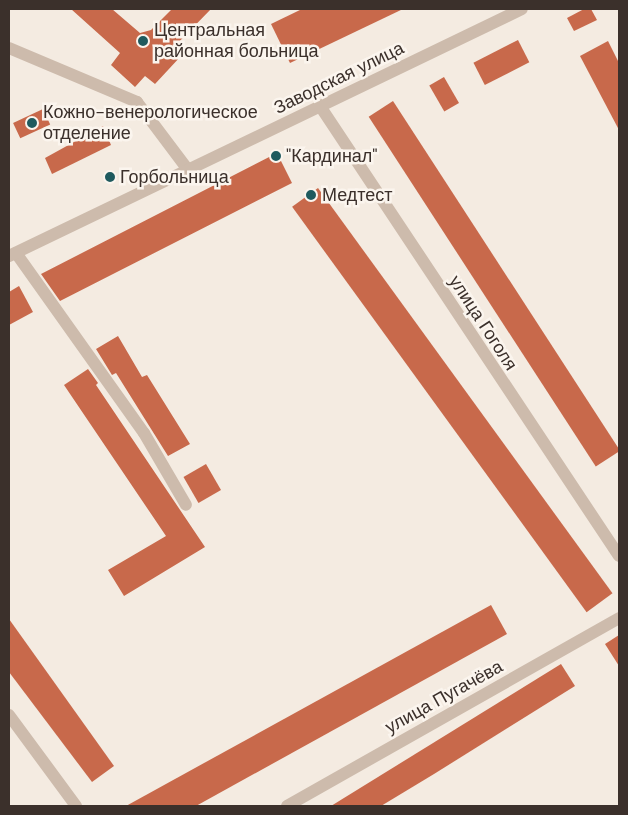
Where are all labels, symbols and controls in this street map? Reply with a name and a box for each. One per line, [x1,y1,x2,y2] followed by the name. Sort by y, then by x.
[154,20,319,62] place label: Центральная районная больница
[136,34,150,48] marker: Центральная районная больница
[271,37,407,119] street label: Заводская улица
[43,102,258,144] place label: Кожно-венерологическое отделение
[25,116,39,130] marker: Кожно-венерологическое отделение
[286,145,378,167] place label: "Кардинал"
[270,150,282,162] marker: "Кардинал"
[120,166,229,188] place label: Горбольница
[104,171,116,183] marker: Горбольница
[322,184,393,206] place label: Медтест
[304,188,318,202] marker: Медтест
[444,271,522,375] street label: улица Гоголя
[382,656,506,738] street label: улица Пугачёва

